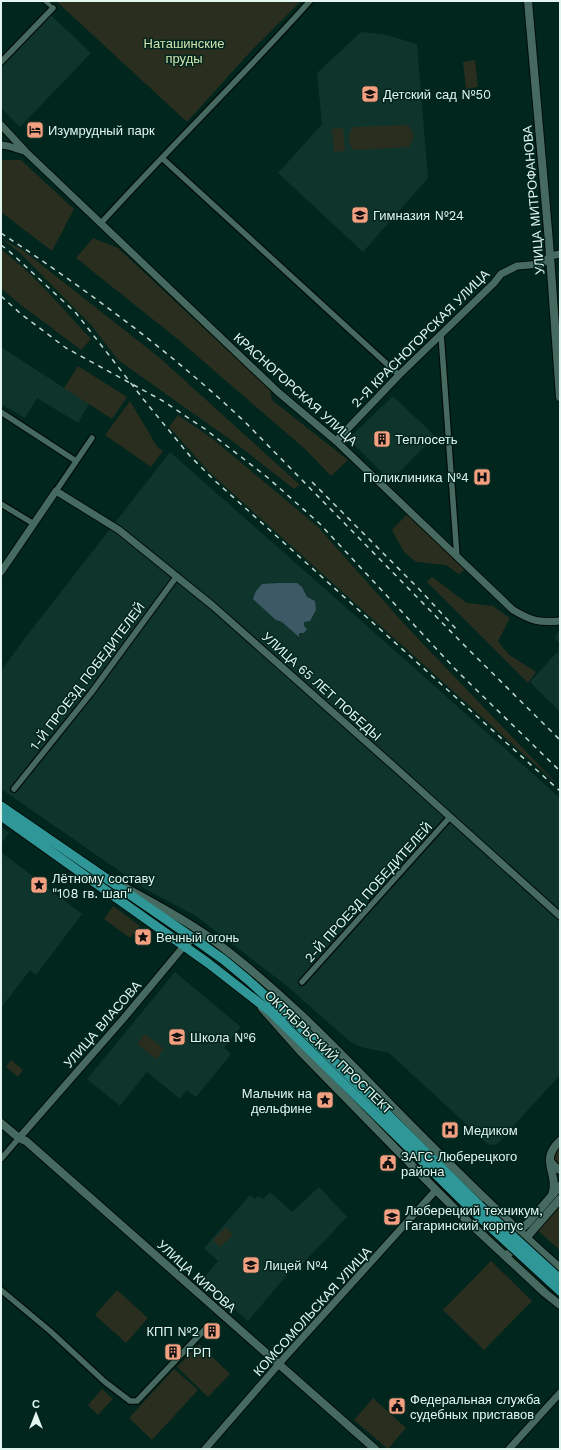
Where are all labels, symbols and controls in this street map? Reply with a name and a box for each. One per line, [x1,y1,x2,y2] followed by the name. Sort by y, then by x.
[144,36,224,66] park label: Наташинские пруды
[360,84,380,104] school or university icon: Детский сад №50
[383,87,491,102] place label: Детский сад №50
[25,120,45,140] hotel icon: Изумрудный парк
[48,123,155,138] place label: Изумрудный парк
[519,124,547,275] street label: УЛИЦА МИТРОФАНОВА
[350,205,370,225] school or university icon: Гимназия №24
[373,208,464,223] place label: Гимназия №24
[348,266,493,410] street label: 2-Я КРАСНОГОРСКАЯ УЛИЦА
[231,330,361,449] street label: КРАСНОГОРСКАЯ УЛИЦА
[372,429,392,449] building icon: Теплосеть
[395,432,458,447] place label: Теплосеть
[472,467,492,487] hospital icon: Поликлиника №4
[363,470,469,485] place label: Поликлиника №4
[27,600,148,753] street label: 1-Й ПРОЕЗД ПОБЕДИТЕЛЕЙ
[259,629,384,744] street label: УЛИЦА 65 ЛЕТ ПОБЕДЫ
[302,819,435,965] street label: 2-Й ПРОЕЗД ПОБЕДИТЕЛЕЙ
[52,871,155,901] place label: Лётному составу "108 гв. шап"
[29,875,49,895] place icon: Лётному составу "108 гв. шап"
[133,927,153,947] place icon: Вечный огонь
[156,930,240,945] place label: Вечный огонь
[61,978,144,1071] street label: УЛИЦА ВЛАСОВА
[262,988,395,1117] street label: ОКТЯБРЬСКИЙ ПРОСПЕКТ
[167,1027,187,1047] school or university icon: Школа №6
[190,1030,256,1045] place label: Школа №6
[242,1086,313,1116] place label: Мальчик на дельфине
[315,1090,335,1110] place icon: Мальчик на дельфине
[440,1120,460,1140] hospital icon: Медиком
[463,1123,518,1138] place label: Медиком
[401,1149,517,1179] place label: ЗАГС Люберецкого района
[378,1153,398,1173] public building icon: ЗАГС Люберецкого района
[405,1203,543,1233] place label: Люберецкий техникум, Гагаринский корпус
[382,1207,402,1227] school or university icon: Люберецкий техникум, Гагаринский корпус
[154,1237,239,1316] street label: УЛИЦА КИРОВА
[250,1243,375,1379] street label: КОМСОМОЛЬСКАЯ УЛИЦА
[241,1255,261,1275] school or university icon: Лицей №4
[264,1258,328,1273] place label: Лицей №4
[202,1321,222,1341] building icon: КПП №2
[147,1324,199,1339] place label: КПП №2
[163,1342,183,1362] building icon: ГРП
[186,1345,211,1360] place label: ГРП
[410,1392,541,1422] place label: Федеральная служба судебных приставов
[16,1394,56,1434] north arrow
[387,1396,407,1416] public building icon: Федеральная служба судебных приставов
[32,1398,40,1411] text: С

